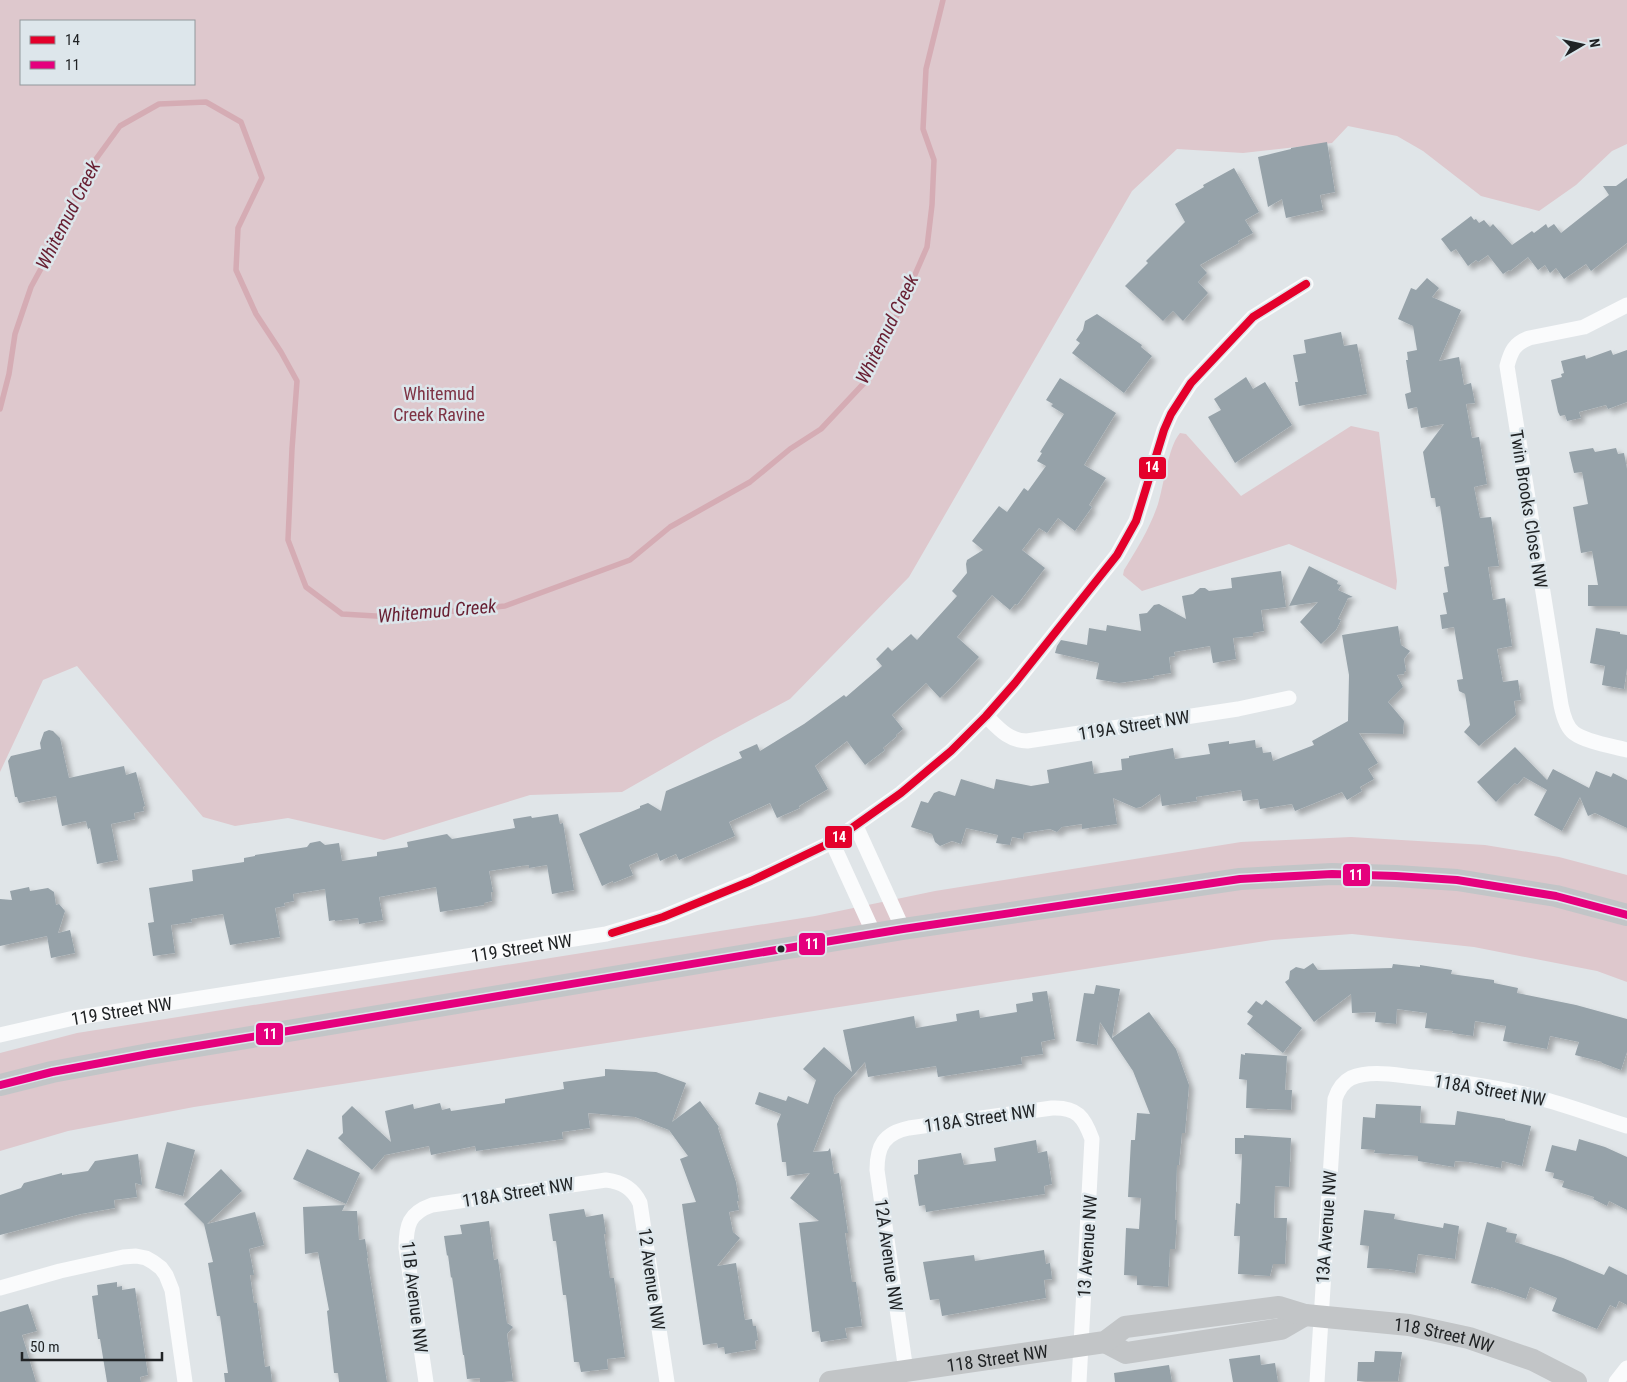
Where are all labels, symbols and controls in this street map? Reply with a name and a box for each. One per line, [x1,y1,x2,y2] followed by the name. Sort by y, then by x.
[20,20,195,85] legend
[1557,20,1607,70] north arrow
[65,31,80,49] text: 14
[1586,37,1603,48] text: N
[65,56,80,74] text: 11
[31,156,106,273] water label: Whitemud Creek
[851,270,924,388] water label: Whitemud Creek
[393,383,485,425] park label: Whitemud Creek Ravine
[1506,428,1552,590] street label: Twin Brooks Close NW
[1138,456,1167,480] line badge: 14
[1145,459,1159,475] text: 14
[377,594,498,628] water label: Whitemud Creek
[1077,706,1191,744] street label: 119A Street NW
[824,825,853,849] line badge: 14
[832,829,846,845] text: 14
[1342,863,1371,887] line badge: 11
[1349,867,1363,883] text: 11
[469,929,574,966] street label: 119 Street NW
[798,932,826,956] line badge: 11
[805,936,819,952] text: 11
[776,944,786,954] unlabelled marker
[69,992,174,1029] street label: 119 Street NW
[255,1022,284,1046] line badge: 11
[263,1026,277,1042] text: 11
[1433,1070,1547,1110] street label: 118A Street NW
[923,1100,1037,1136] street label: 118A Street NW
[1312,1170,1340,1284] street label: 13A Avenue NW
[461,1173,575,1211] street label: 118A Street NW
[1073,1194,1101,1298] street label: 13 Avenue NW
[871,1198,907,1313] street label: 12A Avenue NW
[634,1227,670,1332] street label: 12 Avenue NW
[398,1240,432,1354] street label: 11B Avenue NW
[1393,1313,1497,1356] street label: 118 Street NW
[22,1330,162,1362] scale bar
[30,1338,60,1356] text: 50 m
[945,1340,1050,1375] street label: 118 Street NW

